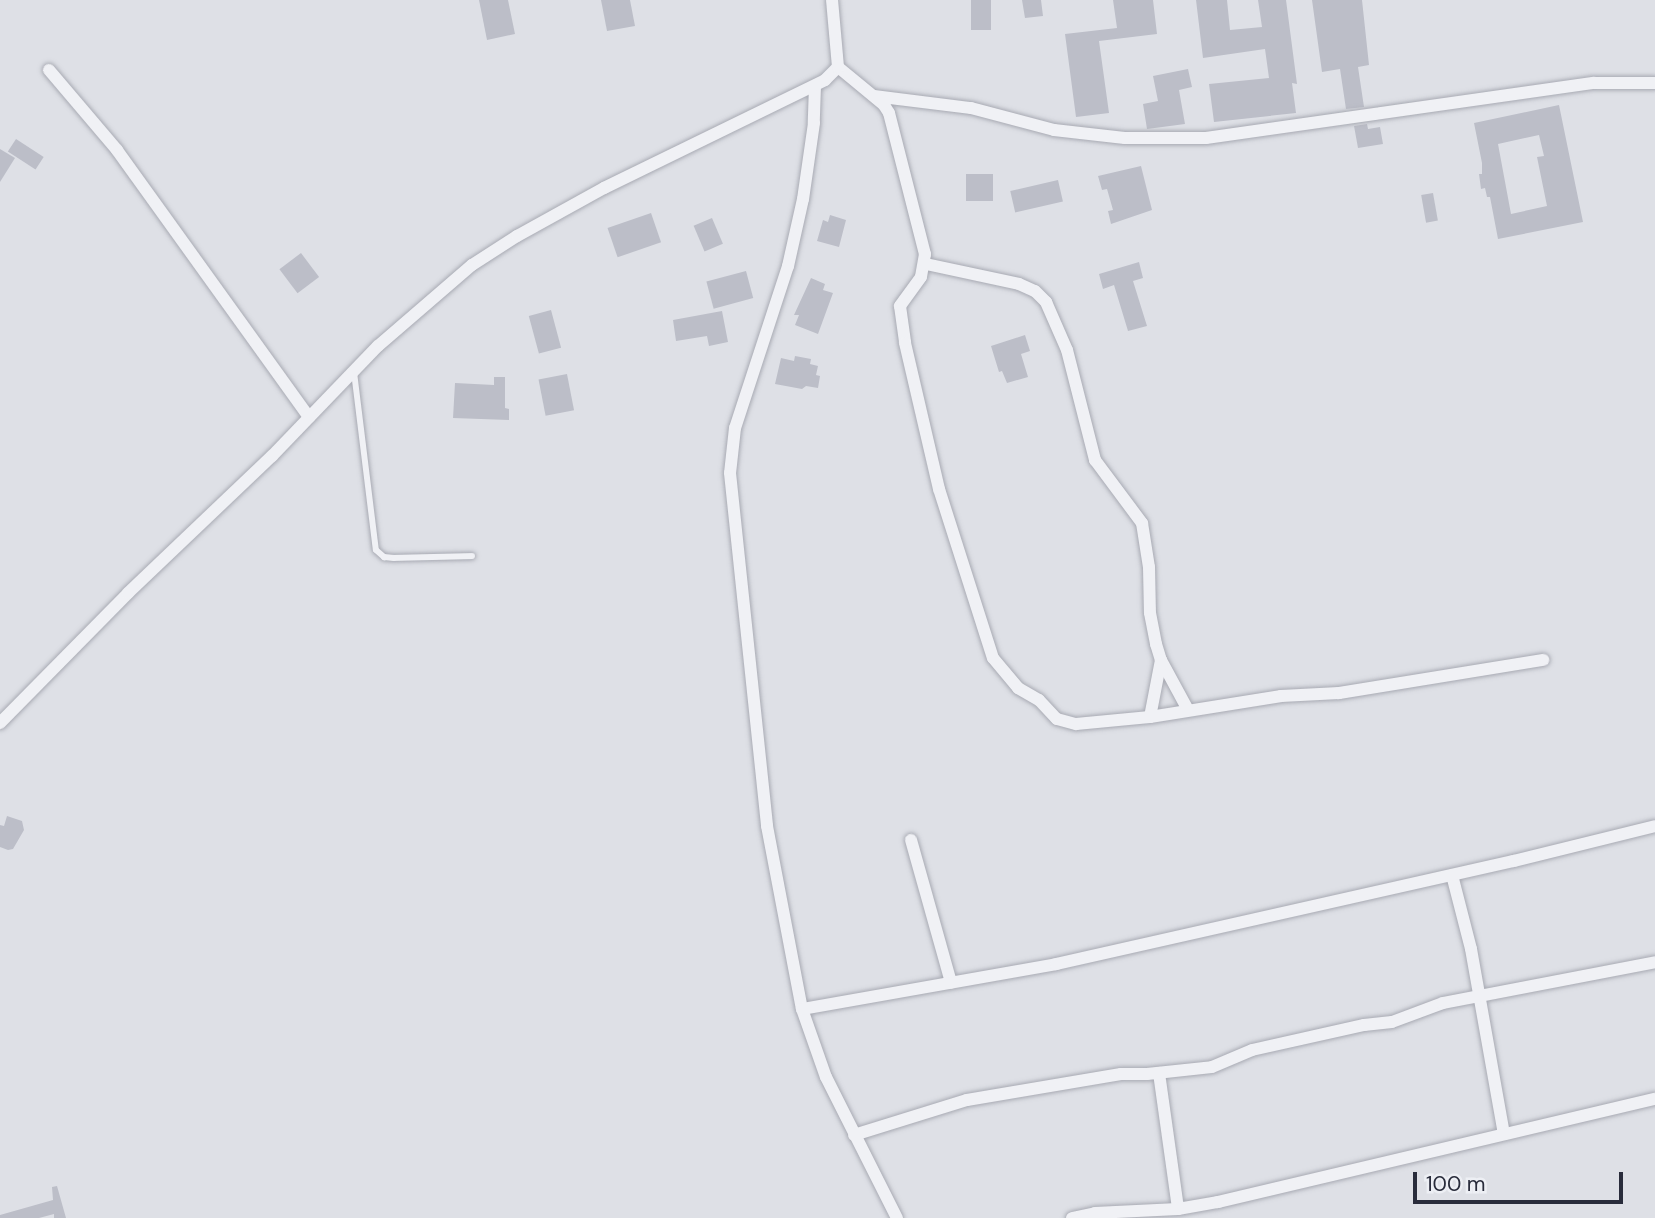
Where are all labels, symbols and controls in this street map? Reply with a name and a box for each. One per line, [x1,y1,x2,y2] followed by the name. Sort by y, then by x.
[1417,1158,1627,1202] scale bar
[1426,1170,1486,1198] text: 100 m

